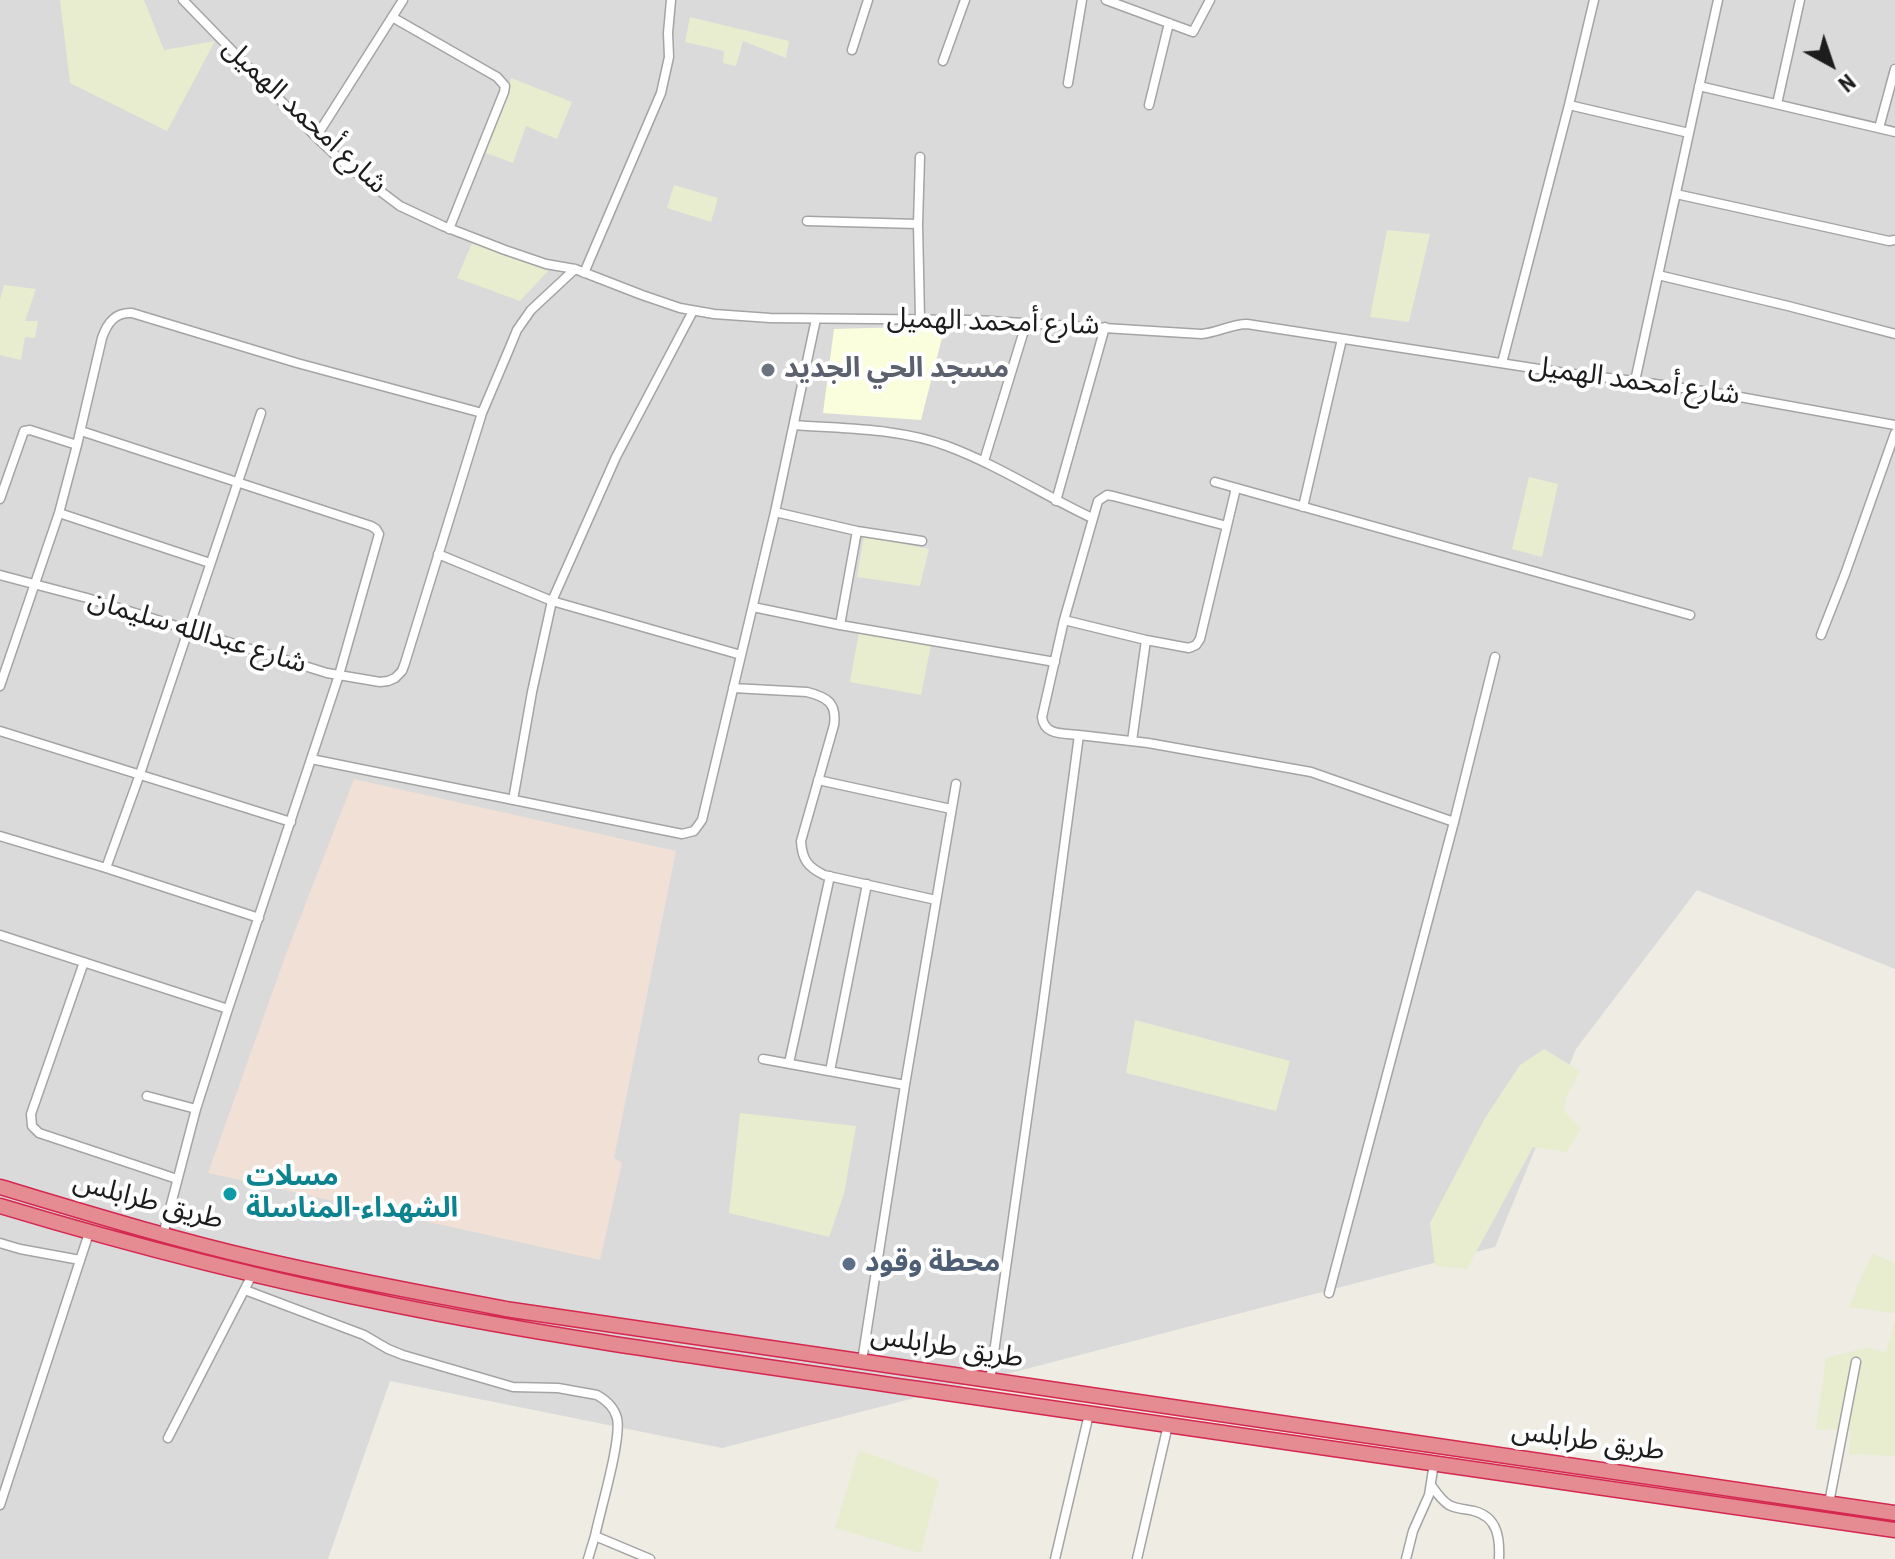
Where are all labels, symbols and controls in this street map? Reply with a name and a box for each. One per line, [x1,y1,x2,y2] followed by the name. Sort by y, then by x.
[1791,24,1871,104] north arrow
[215,32,393,202] street label: شارع أمحمد الهميل
[1834,69,1860,97] text: N
[886,302,1100,344] street label: شارع أمحمد الهميل
[1526,351,1742,413] street label: شارع أمحمد الهميل
[784,353,1009,387] place label: مسجد الحي الجديد
[759,361,777,379] marker: مسجد الحي الجديد
[84,584,310,682] street label: شارع عبدالله سليمان
[246,1161,458,1227] place label: مسلات الشهداء-المناسلة
[69,1166,227,1238] street label: طريق طرابلس
[221,1185,239,1203] marker: مسلات الشهداء-المناسلة
[865,1247,1000,1281] place label: محطة وقود
[840,1255,858,1273] marker: محطة وقود
[868,1319,1026,1377] street label: طريق طرابلس
[1509,1415,1667,1469] street label: طريق طرابلس

